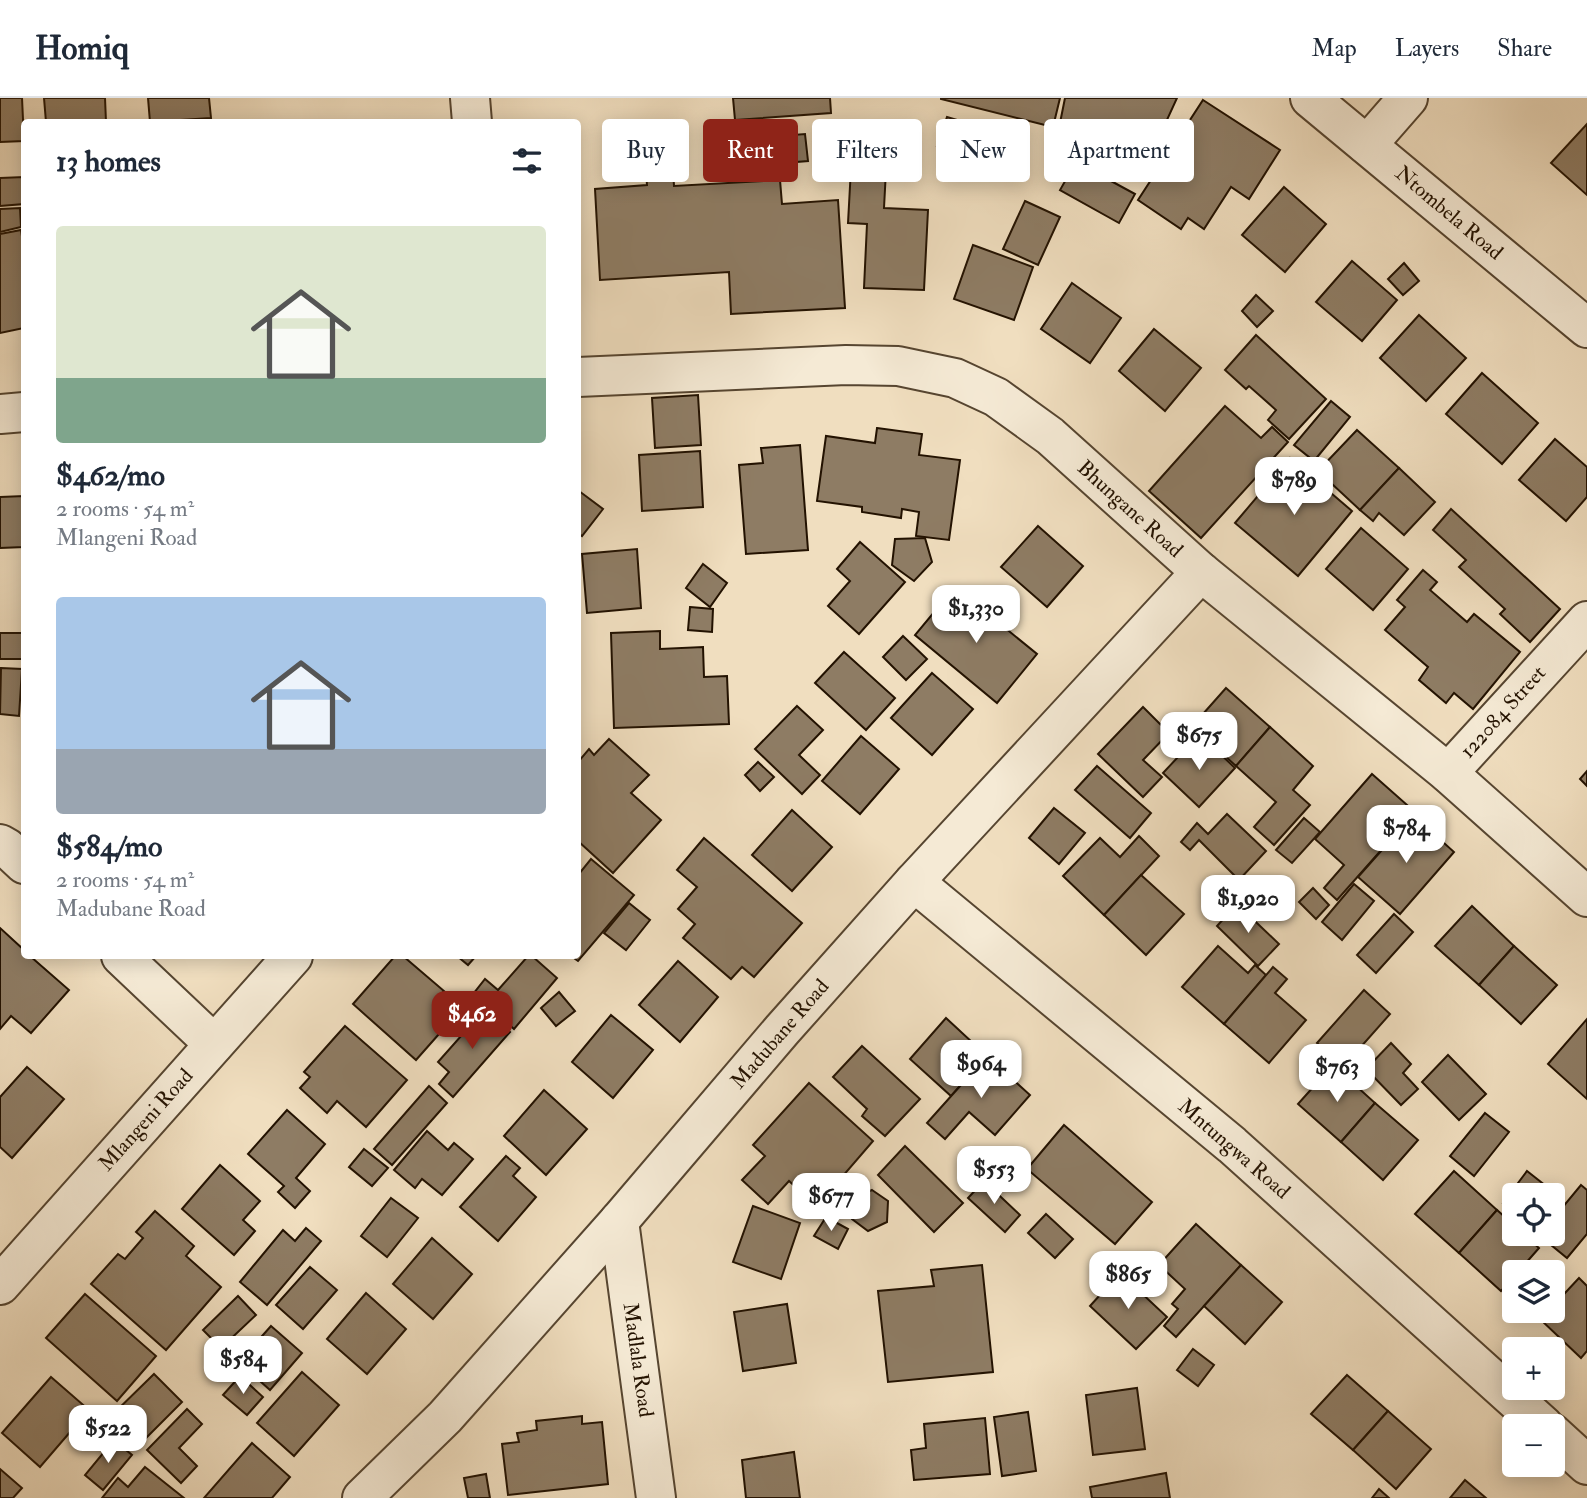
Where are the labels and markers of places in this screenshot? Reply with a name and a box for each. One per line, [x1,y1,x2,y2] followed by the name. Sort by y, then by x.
[1253,458,1335,517] pin: $789
[919,586,1033,645] pin: $1,330
[1158,712,1240,772] pin: $675
[1365,806,1447,865] pin: $784
[1191,876,1305,935] pin: $1,920
[431,992,513,1051] pin: $462
[940,1040,1022,1100] pin: $964
[1296,1044,1378,1104] pin: $763
[953,1146,1035,1206] pin: $553
[790,1174,872,1233] pin: $677
[1087,1252,1169,1311] pin: $865
[202,1336,284,1396] pin: $584
[67,1406,149,1465] pin: $522

